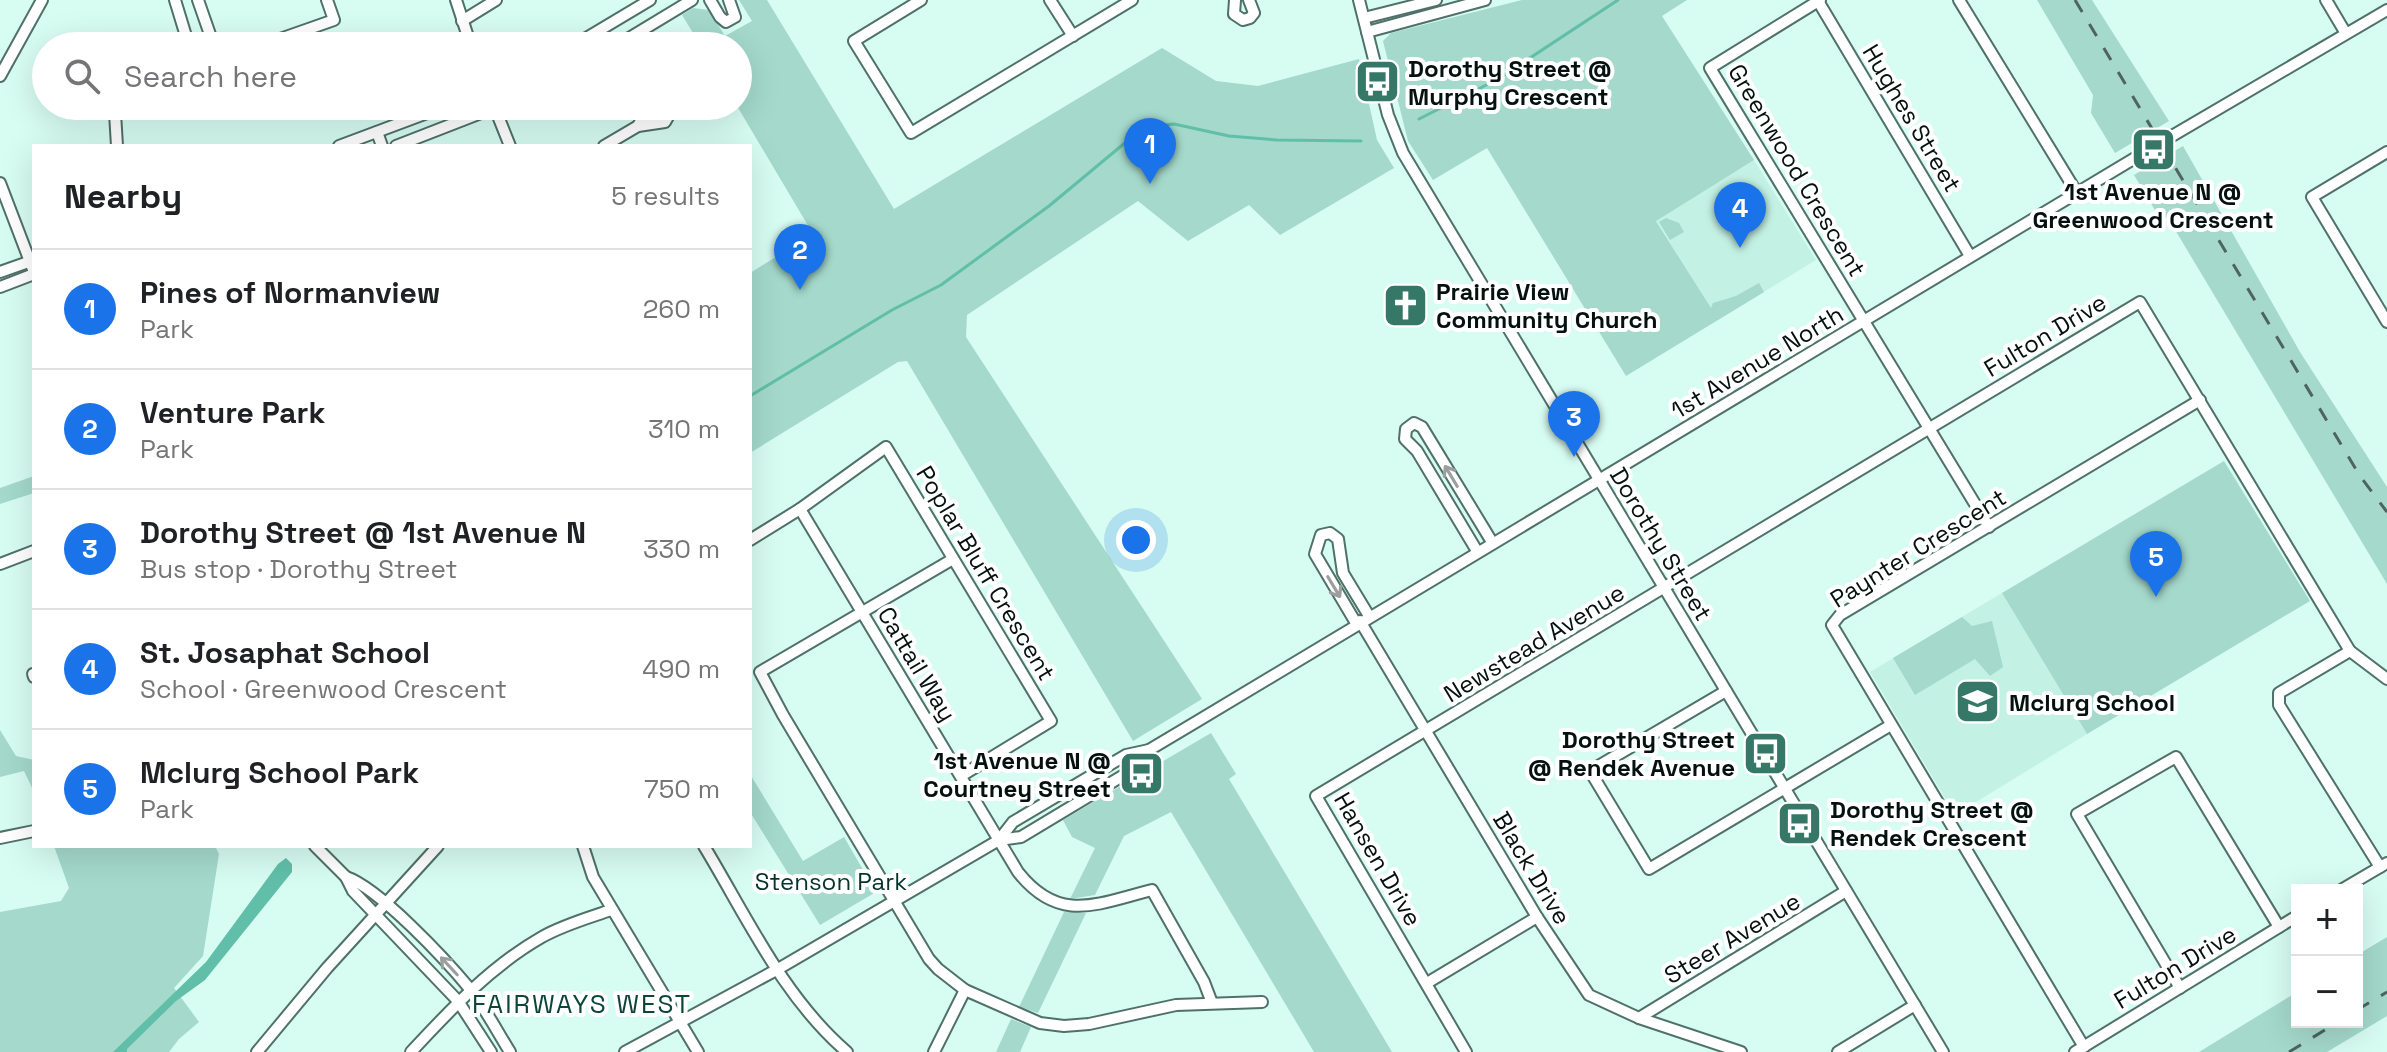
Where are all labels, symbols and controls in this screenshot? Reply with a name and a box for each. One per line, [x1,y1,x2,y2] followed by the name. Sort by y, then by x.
[32,32,752,120] search box
[1856,38,1968,198] street label: Hughes Street
[1408,53,1612,112] place label: Dorothy Street @ Murphy Crescent
[60,54,104,98] icon: search
[124,57,297,96] text: Search here
[1353,58,1401,106] bus stop icon: Dorothy Street @ Murphy Crescent
[1721,58,1873,282] street label: Greenwood Crescent
[1124,118,1176,184] pin: 1
[2129,125,2177,173] bus stop icon: 1st Avenue N @ Greenwood Crescent
[64,175,182,218] text: Nearby
[2032,176,2274,235] place label: 1st Avenue N @ Greenwood Crescent
[611,179,720,213] text: 5 results
[1714,182,1766,248] pin: 4
[774,224,826,290] pin: 2
[140,273,440,312] text: Pines of Normanview
[1436,276,1657,335] place label: Prairie View Community Church
[1381,281,1429,329] church icon: Prairie View Community Church
[1978,286,2112,384] street label: Fulton Drive
[84,292,96,326] text: 1
[643,292,720,326] text: 260 m
[1665,298,1849,426] street label: 1st Avenue North
[140,312,194,346] text: Park
[1548,391,1600,457] pin: 3
[140,393,325,432] text: Venture Park
[82,412,98,446] text: 2
[648,412,720,446] text: 310 m
[140,432,194,466] text: Park
[910,460,1062,686] street label: Poplar Bluff Crescent
[1603,462,1719,626] street label: Dorothy Street
[1443,465,1459,488] one-way arrow
[1824,481,2012,615] street label: Paynter Crescent
[140,513,586,552] text: Dorothy Street @ 1st Avenue N
[1116,520,1156,560] your location
[2130,531,2182,597] pin: 5
[82,532,98,566] text: 3
[643,532,720,566] text: 330 m
[140,552,457,586] text: Bus stop · Dorothy Street
[1326,575,1342,598] one-way arrow
[1438,577,1630,709] street label: Newstead Avenue
[871,601,963,727] street label: Cattail Way
[140,633,430,672] text: St. Josaphat School
[82,652,98,686] text: 4
[642,652,720,686] text: 490 m
[140,672,507,706] text: School · Greenwood Crescent
[1954,678,2002,726] school or university icon: Mclurg School
[2009,687,2175,718] place label: Mclurg School
[1527,724,1735,783] place label: Dorothy Street @ Rendek Avenue
[1742,729,1790,777] bus stop icon: Dorothy Street @ Rendek Avenue
[923,745,1111,804] place label: 1st Avenue N @ Courtney Street
[1118,750,1166,798] bus stop icon: 1st Avenue N @ Courtney Street
[140,753,419,792] text: Mclurg School Park
[82,772,98,806] text: 5
[644,772,720,806] text: 750 m
[1327,787,1429,931] street label: Hansen Drive
[140,792,194,826] text: Park
[1830,794,2034,853] place label: Dorothy Street @ Rendek Crescent
[1775,799,1823,847] bus stop icon: Dorothy Street @ Rendek Crescent
[1486,806,1578,930] street label: Black Drive
[755,866,907,897] park label: Stenson Park
[2291,884,2363,1028] map controls
[2291,884,2363,956] button: +
[1658,885,1806,991] street label: Steer Avenue
[2108,918,2242,1016] street label: Fulton Drive
[439,956,458,976] one-way arrow
[2291,956,2363,1028] button: −
[472,987,692,1021] district label: FAIRWAYS WEST

